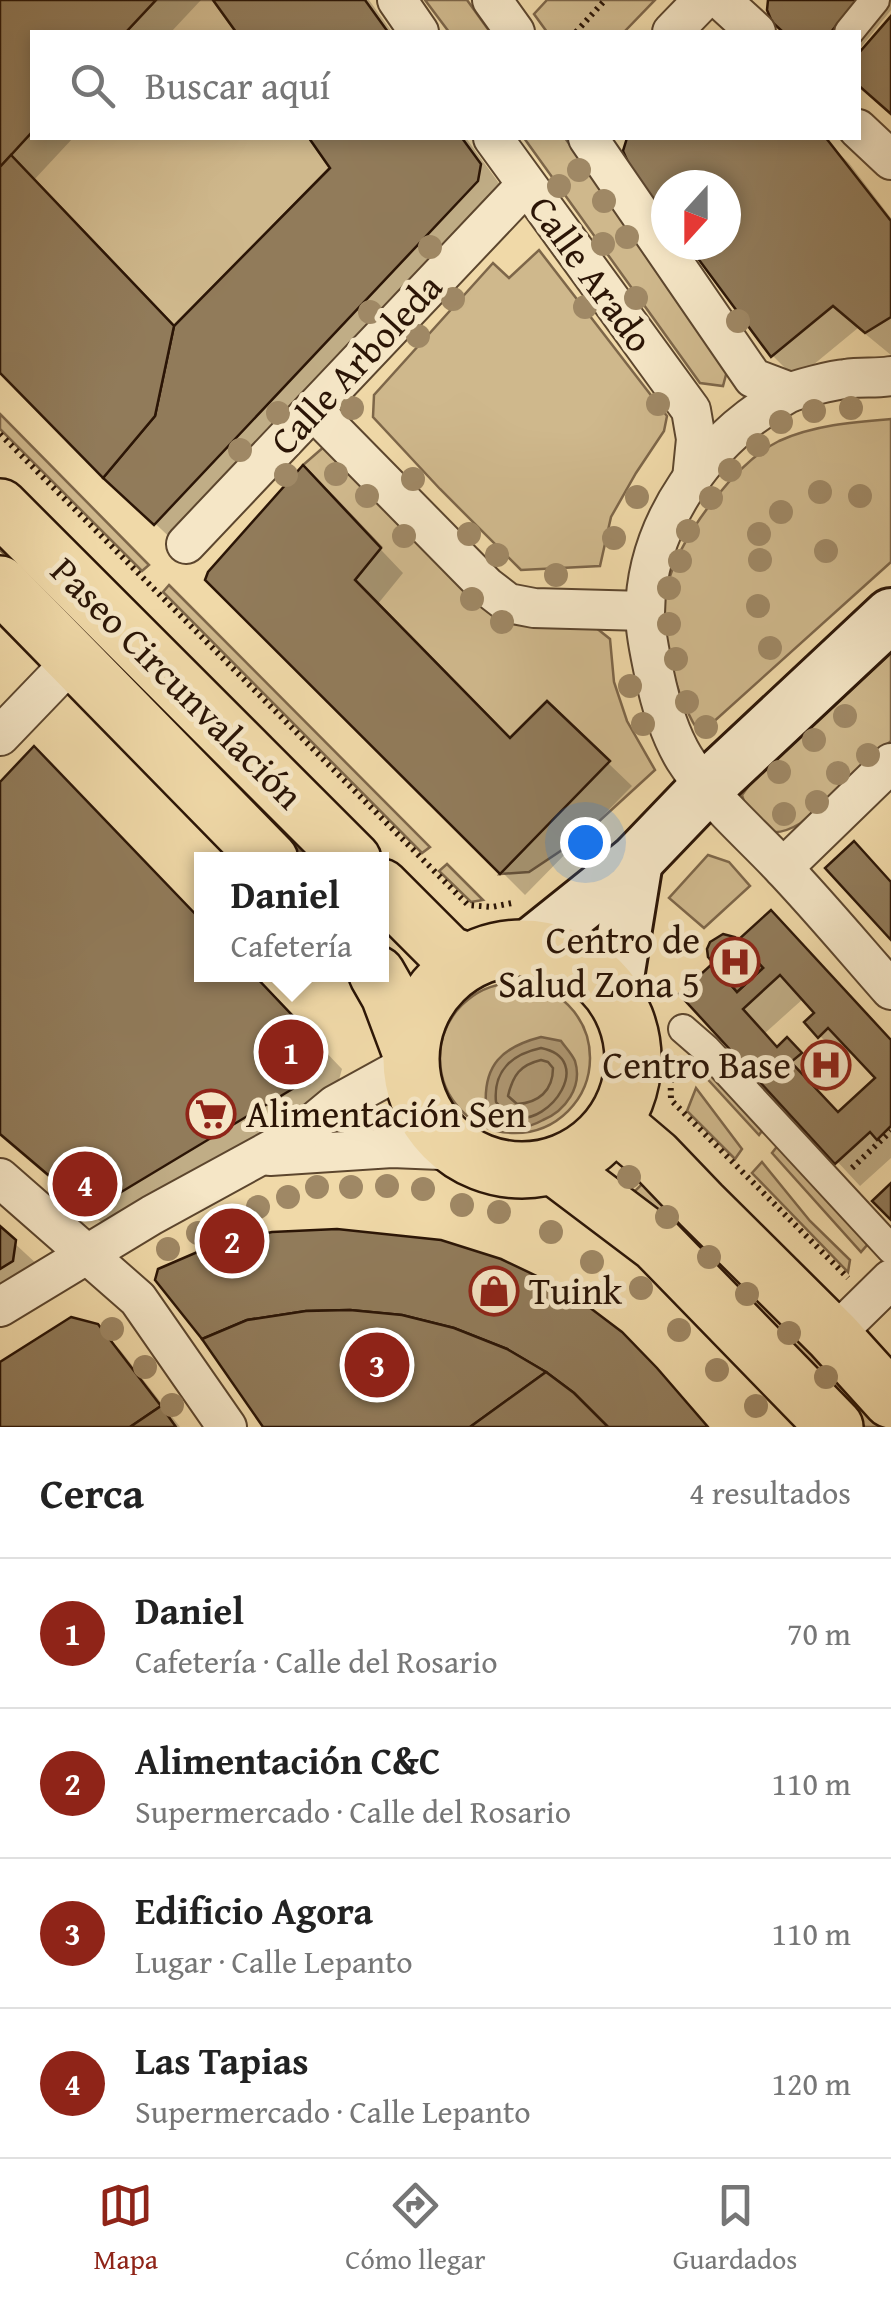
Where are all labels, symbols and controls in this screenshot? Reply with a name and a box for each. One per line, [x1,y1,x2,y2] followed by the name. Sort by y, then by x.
[30,30,861,140] search box
[145,57,330,113] text: Buscar aquí
[65,58,120,113] icon: search
[651,170,741,260] north arrow
[516,183,668,364] street label: Calle Arado
[256,260,454,467] street label: Calle Arboleda
[39,543,317,821] street label: Paseo Circunvalación
[560,817,611,868] your location
[194,852,389,982] popup
[231,866,340,922] text: Daniel
[498,911,700,1011] place label: Centro de Salud Zona 5
[231,922,352,969] text: Cafetería
[709,936,761,988] hospital icon: Centro de Salud Zona 5
[258,1014,324,1090] pin: 1
[603,1036,791,1092] place label: Centro Base
[800,1039,852,1091] hospital icon: Centro Base
[246,1085,526,1141] place label: Alimentación Sen
[185,1088,237,1140] supermarket icon: Alimentación Sen
[52,1146,118,1222] pin: 4
[200,1204,264,1278] pin: 2
[529,1262,623,1318] place label: Tuink
[468,1265,520,1317] shop icon: Tuink
[344,1328,410,1402] pin: 3
[40,1462,144,1523] text: Cerca
[689,1469,851,1516] text: 4 resultados
[135,1582,244,1638] text: Daniel
[64,1610,81,1657] text: 1
[787,1610,851,1657] text: 70 m
[135,1638,498,1685] text: Cafetería · Calle del Rosario
[135,1732,440,1788] text: Alimentación C&C
[64,1760,81,1807] text: 2
[772,1760,851,1807] text: 110 m
[135,1788,571,1835] text: Supermercado · Calle del Rosario
[135,1882,373,1938] text: Edificio Agora
[64,1910,81,1957] text: 3
[772,1910,851,1957] text: 110 m
[135,1938,413,1985] text: Lugar · Calle Lepanto
[135,2032,309,2088] text: Las Tapias
[64,2060,81,2107] text: 4
[772,2060,851,2107] text: 120 m
[135,2088,531,2135] text: Supermercado · Calle Lepanto
[94,2178,158,2279] tab: Mapa
[345,2178,486,2279] tab: Cómo llegar
[673,2178,797,2279] tab: Guardados

